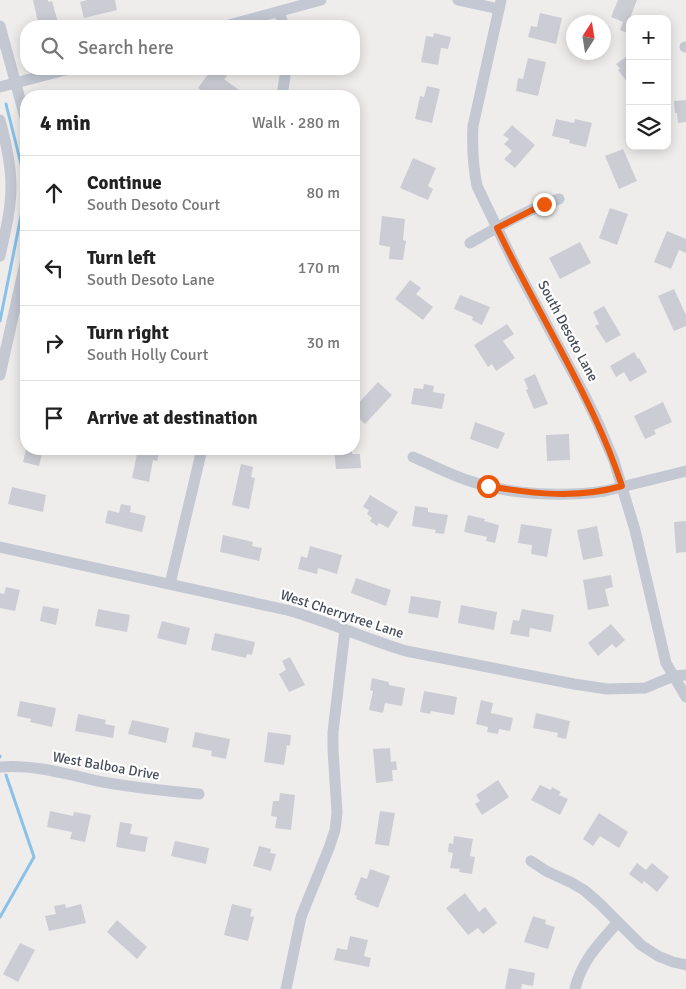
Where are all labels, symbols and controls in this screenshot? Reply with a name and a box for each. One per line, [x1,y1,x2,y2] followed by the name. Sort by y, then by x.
[566,15,611,60] north arrow
[626,15,671,150] map controls
[626,15,671,60] button: +
[20,20,360,75] search box
[38,34,66,62] icon: search
[78,36,174,60] text: Search here
[626,60,671,105] button: −
[626,105,671,150] button: layers
[40,110,91,136] text: 4 min
[252,113,340,133] text: Walk · 280 m
[87,171,162,195] text: Continue
[40,179,68,207] icon: ahead
[306,183,340,203] text: 80 m
[533,193,556,216] route end
[87,195,220,215] text: South Desoto Court
[87,246,156,270] text: Turn left
[40,254,68,282] icon: left
[298,258,340,278] text: 170 m
[87,270,215,290] text: South Desoto Lane
[534,278,602,384] street label: South Desoto Lane
[87,321,169,345] text: Turn right
[40,329,68,357] icon: right
[306,333,340,353] text: 30 m
[87,345,208,365] text: South Holly Court
[40,404,68,432] icon: arrive
[87,406,258,430] text: Arrive at destination
[477,475,500,498] route start
[278,586,406,642] street label: West Cherrytree Lane
[51,748,161,784] street label: West Balboa Drive

